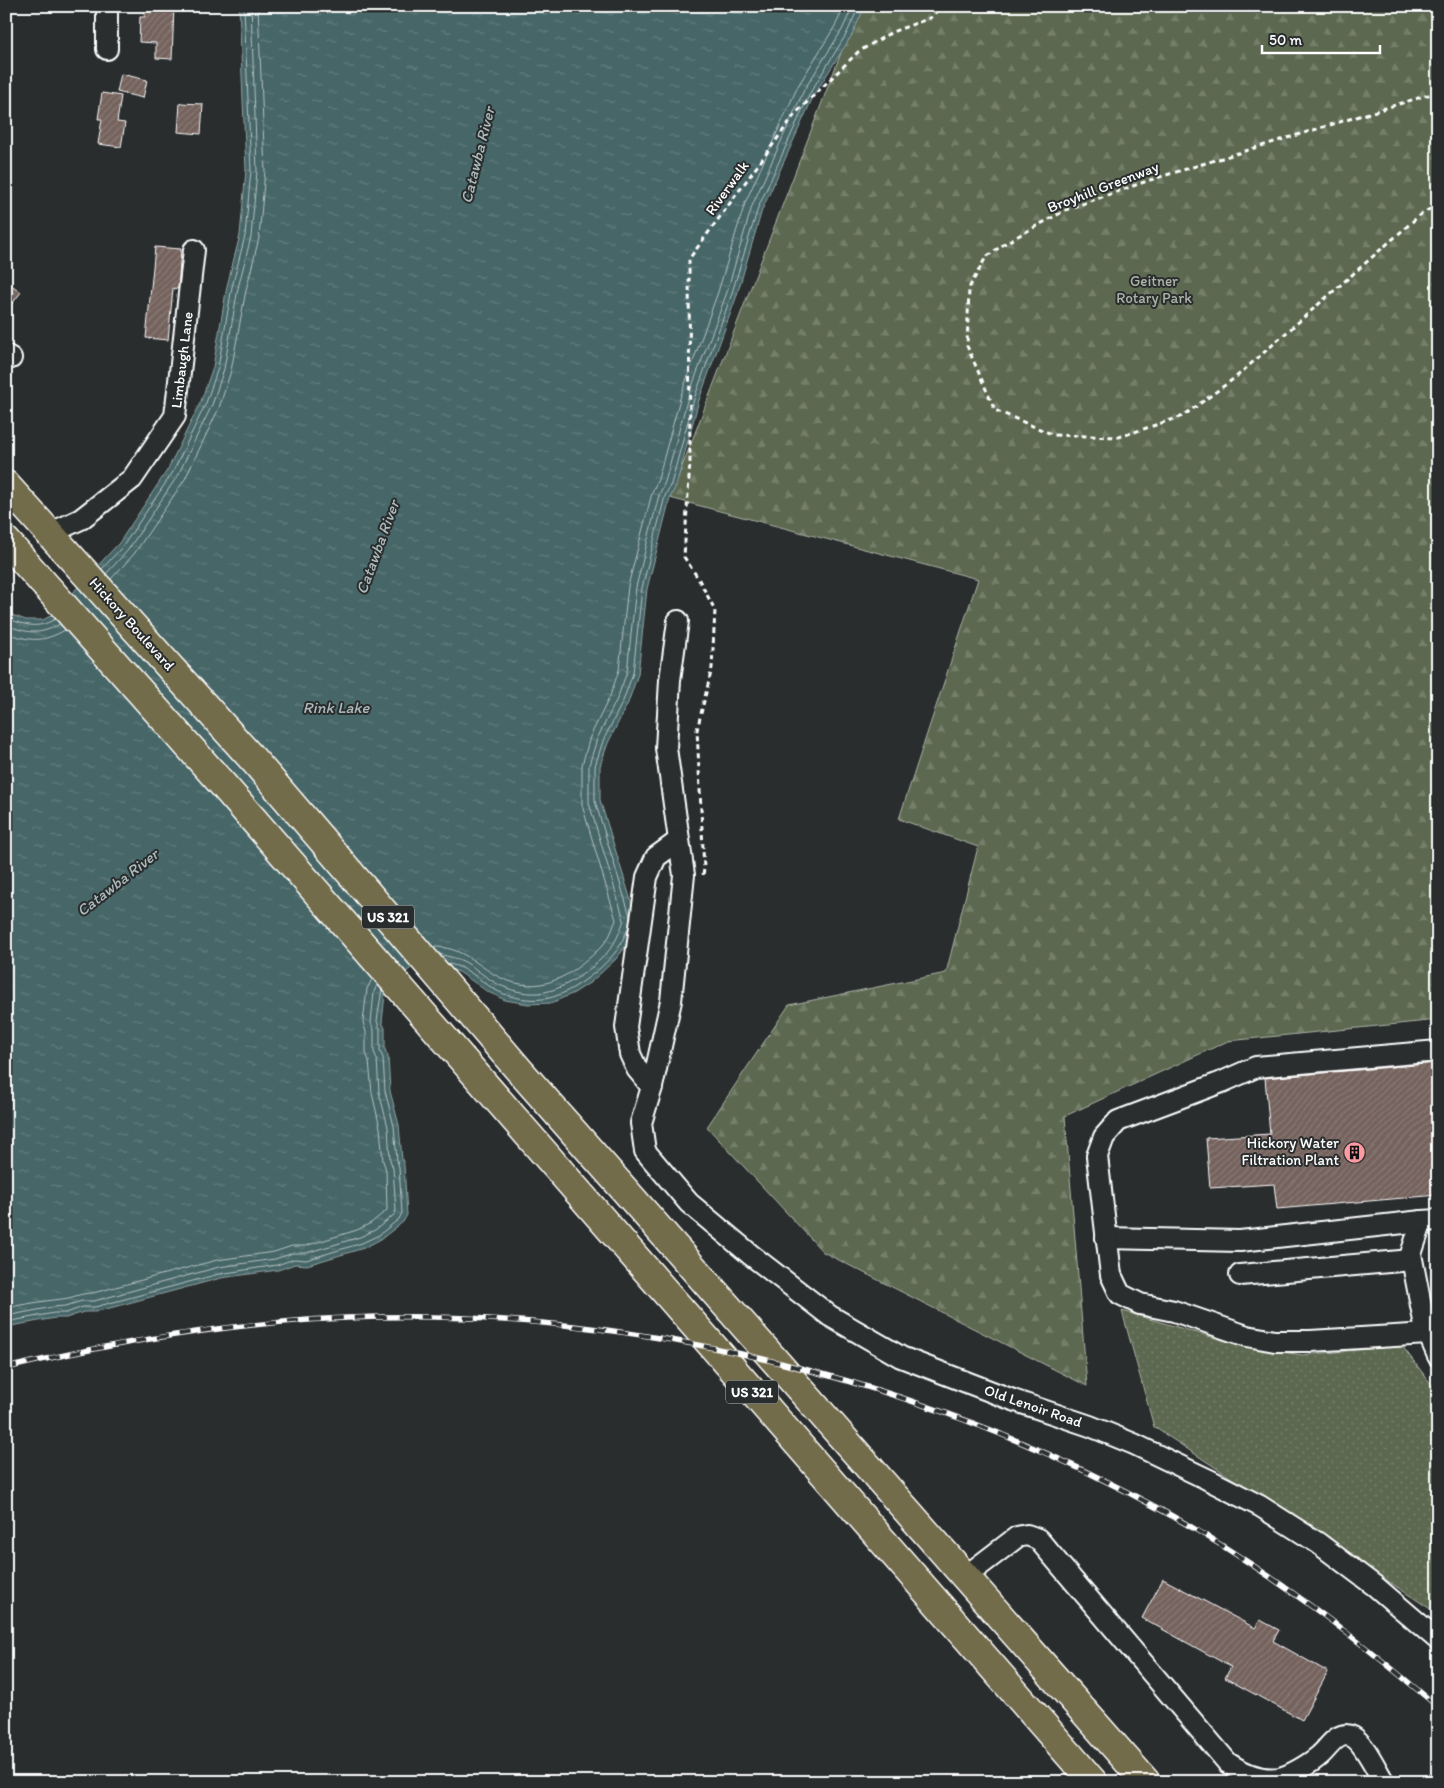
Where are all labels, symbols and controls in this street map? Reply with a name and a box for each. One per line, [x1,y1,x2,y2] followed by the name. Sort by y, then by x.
[1262,22,1379,54] scale bar
[1269,31,1302,49] text: 50 m
[456,103,499,205] water label: Catawba River
[701,157,753,219] street label: Riverwalk
[1045,157,1161,217] street label: Broyhill Greenway
[1116,272,1192,307] park label: Geitner Rotary Park
[167,311,197,409] street label: Limbaugh Lane
[352,496,404,597] water label: Catawba River
[86,574,178,674] street label: Hickory Boulevard
[303,698,371,717] water label: Rink Lake
[73,843,163,920] water label: Catawba River
[362,906,414,929] road number: US 321
[1241,1134,1339,1169] place label: Hickory Water Filtration Plant
[1343,1140,1367,1164] building icon: Hickory Water Filtration Plant
[726,1380,778,1404] road number: US 321
[982,1381,1084,1431] street label: Old Lenoir Road

